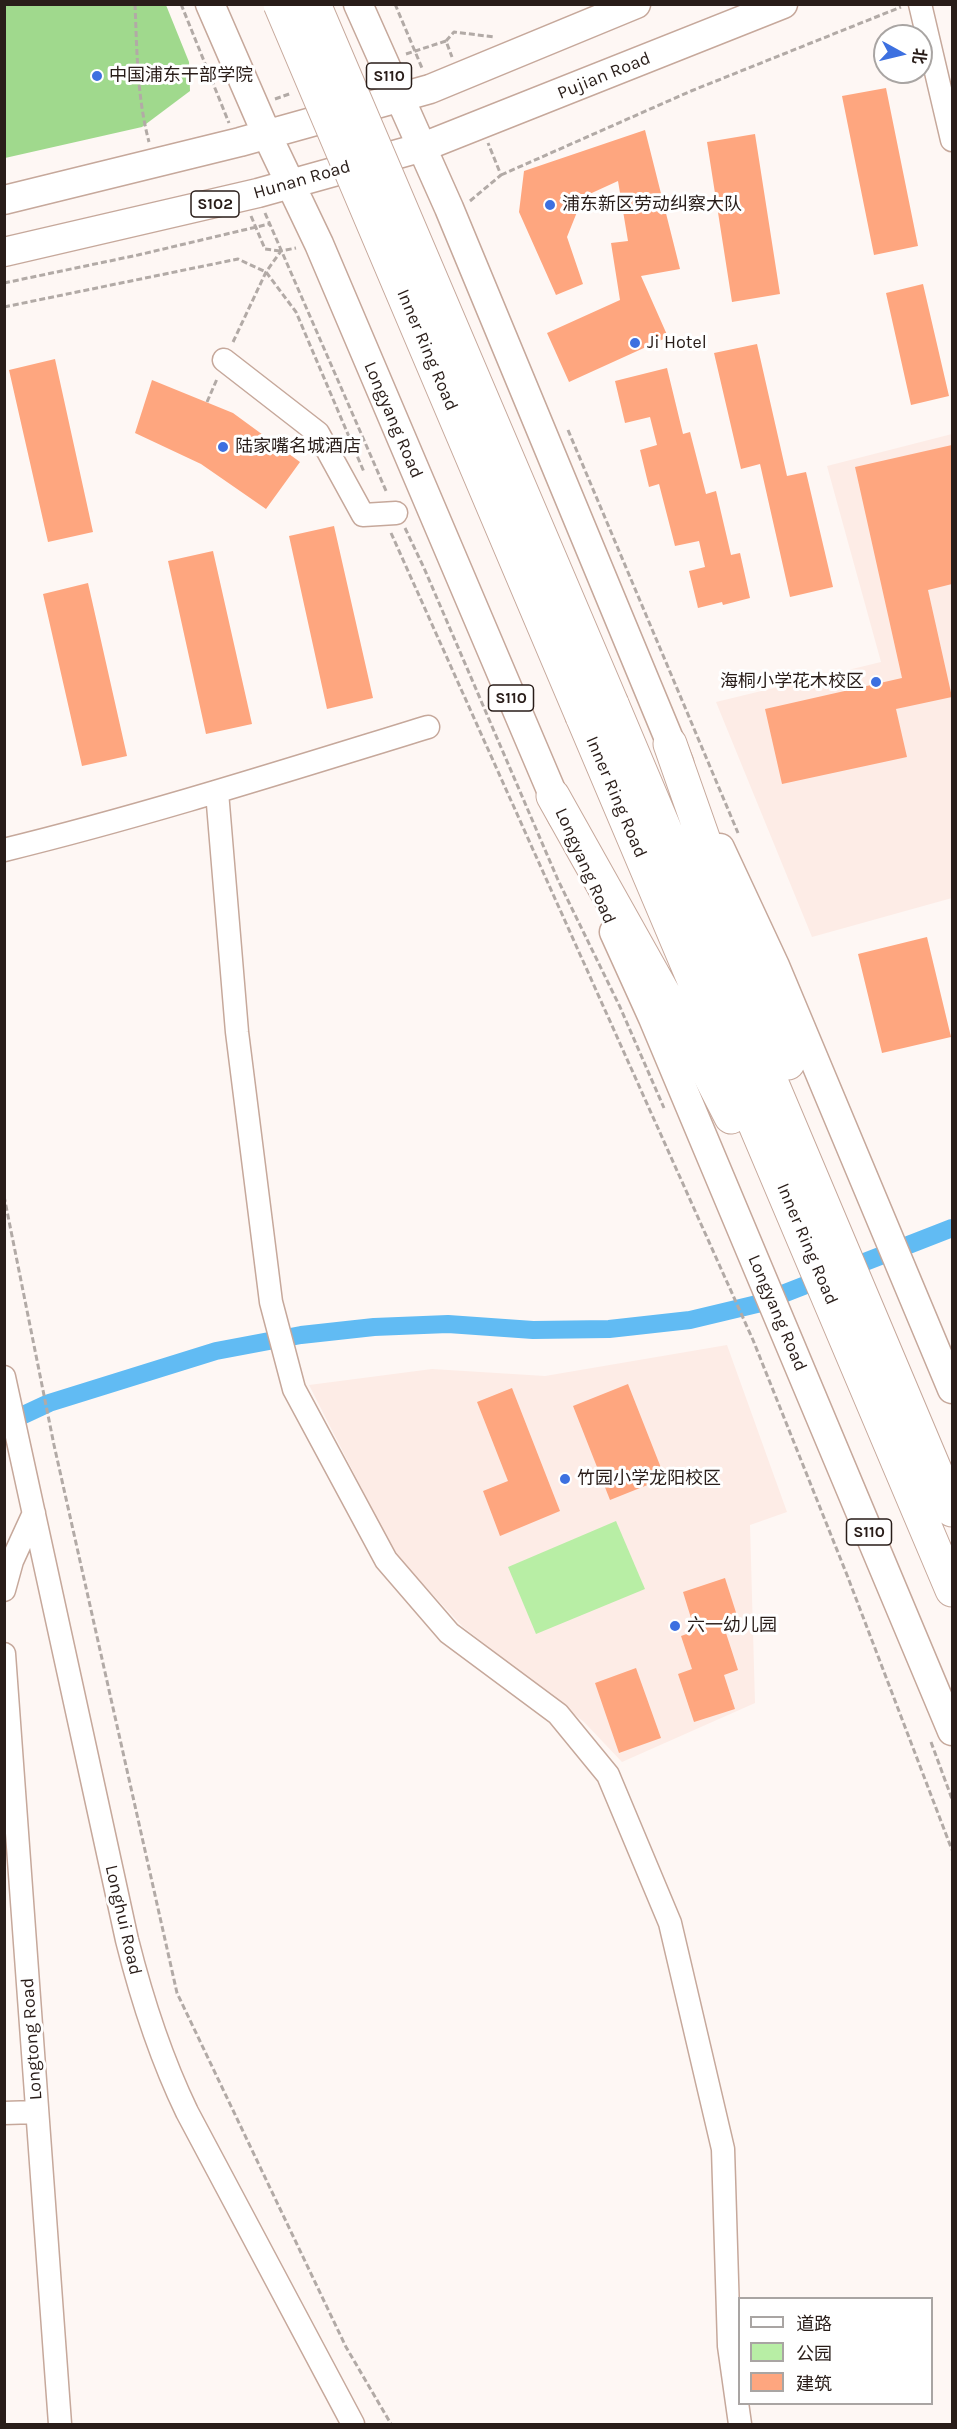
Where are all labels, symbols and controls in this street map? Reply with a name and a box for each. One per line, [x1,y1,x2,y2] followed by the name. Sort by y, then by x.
[873,24,933,84] north arrow
[909,47,930,66] text: 北
[554,48,654,104] street label: Pujian Road
[366,63,412,89] road number: S110
[109,65,253,87] place label: 中国浦东干部学院
[90,69,104,83] marker: 中国浦东干部学院
[251,156,353,204] street label: Hunan Road
[191,191,239,217] road number: S102
[562,194,742,216] place label: 浦东新区劳动纠察大队
[543,198,557,212] marker: 浦东新区劳动纠察大队
[392,286,462,414] street label: Inner Ring Road
[647,332,707,354] place label: Ji Hotel
[628,336,642,350] marker: Ji Hotel
[359,358,427,482] street label: Longyang Road
[235,436,361,458] place label: 陆家嘴名城酒店
[216,440,230,454] marker: 陆家嘴名城酒店
[720,671,864,693] place label: 海桐小学花木校区
[869,675,883,689] marker: 海桐小学花木校区
[488,685,534,711] road number: S110
[581,733,651,861] street label: Inner Ring Road
[550,805,620,927] street label: Longyang Road
[772,1180,842,1308] street label: Inner Ring Road
[743,1251,811,1375] street label: Longyang Road
[577,1468,721,1490] place label: 竹园小学龙阳校区
[558,1472,572,1486] marker: 竹园小学龙阳校区
[846,1519,892,1545] road number: S110
[687,1615,777,1637] place label: 六一幼儿园
[668,1619,682,1633] marker: 六一幼儿园
[100,1863,146,1977] street label: Longhui Road
[17,1977,47,2101] street label: Longtong Road
[738,2297,933,2405] legend
[796,2313,832,2335] text: 道路
[796,2343,832,2365] text: 公园
[796,2373,832,2395] text: 建筑

